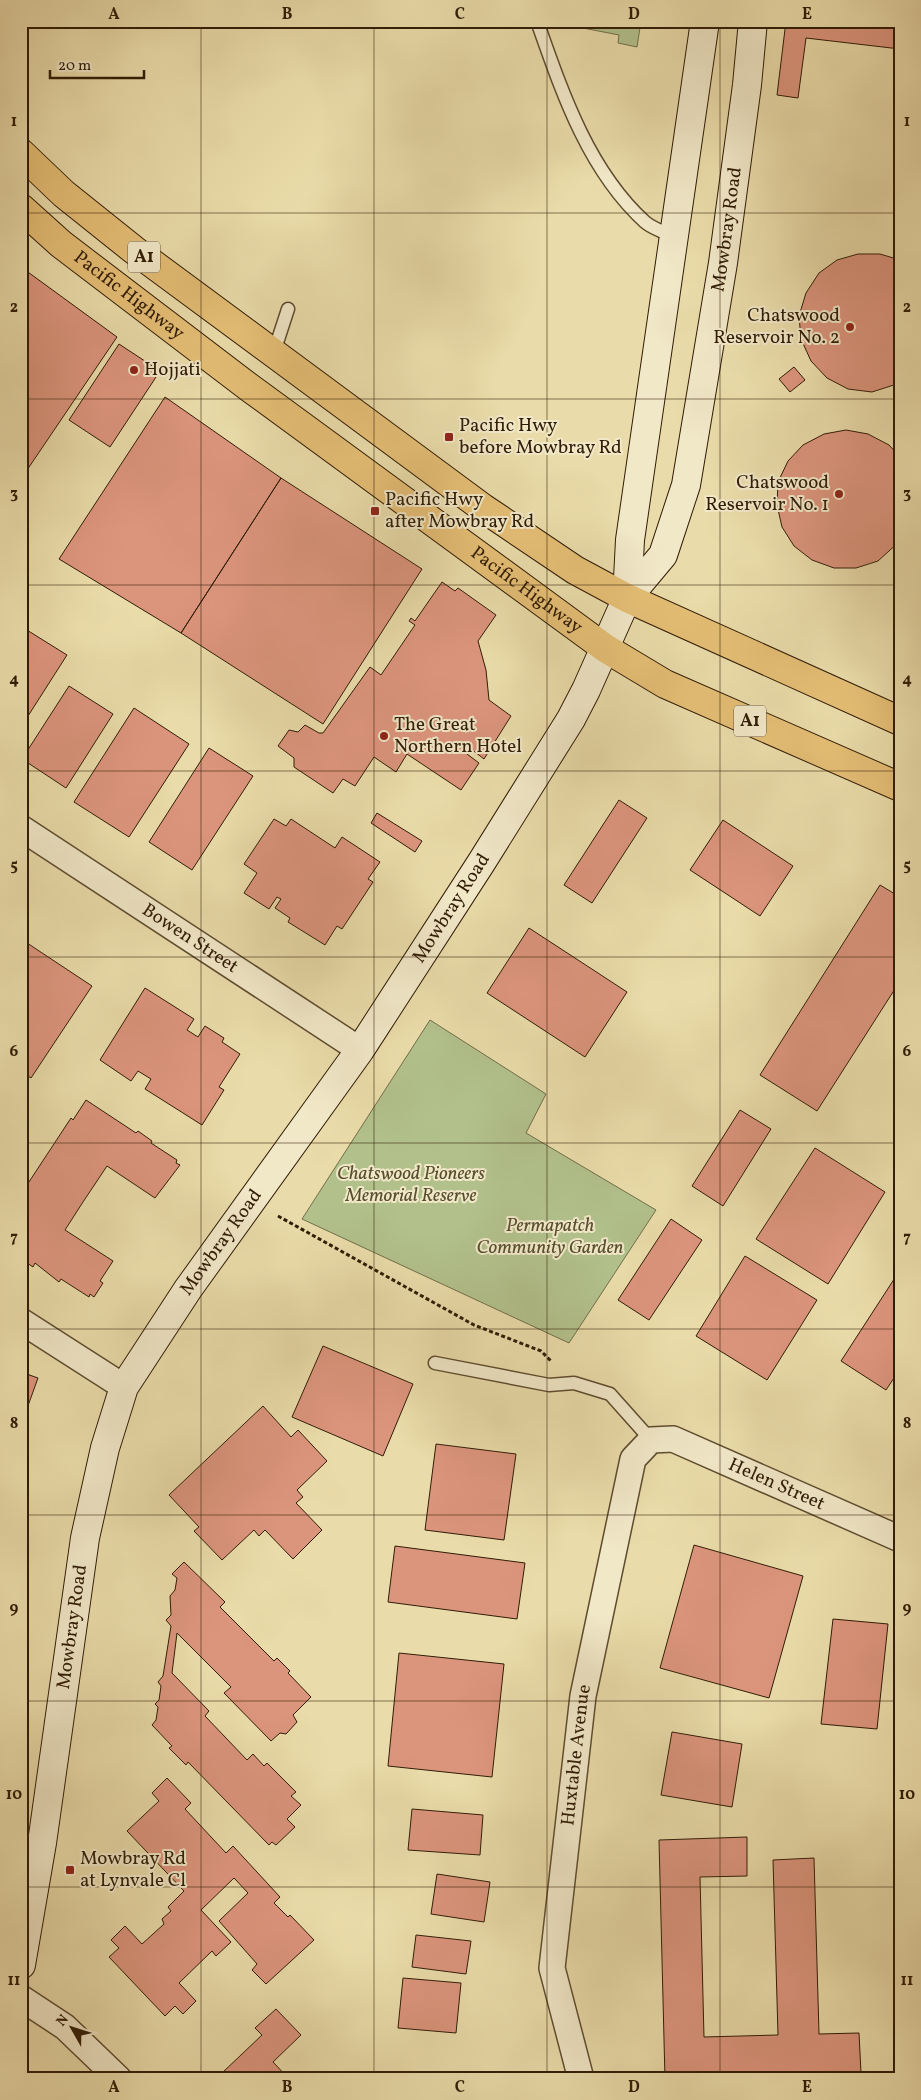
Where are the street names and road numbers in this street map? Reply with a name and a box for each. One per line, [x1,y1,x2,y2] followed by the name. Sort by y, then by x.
[705,165,749,294] street label: Mowbray Road
[128,242,160,272] road number: A1
[68,245,190,346] street label: Pacific Highway
[465,541,588,640] street label: Pacific Highway
[734,706,766,736] road number: A1
[407,849,497,968] street label: Mowbray Road
[137,898,244,980] street label: Bowen Street
[174,1184,269,1301] street label: Mowbray Road
[724,1452,829,1517] street label: Helen Street
[51,1563,94,1691] street label: Mowbray Road
[555,1682,598,1827] street label: Huxtable Avenue

